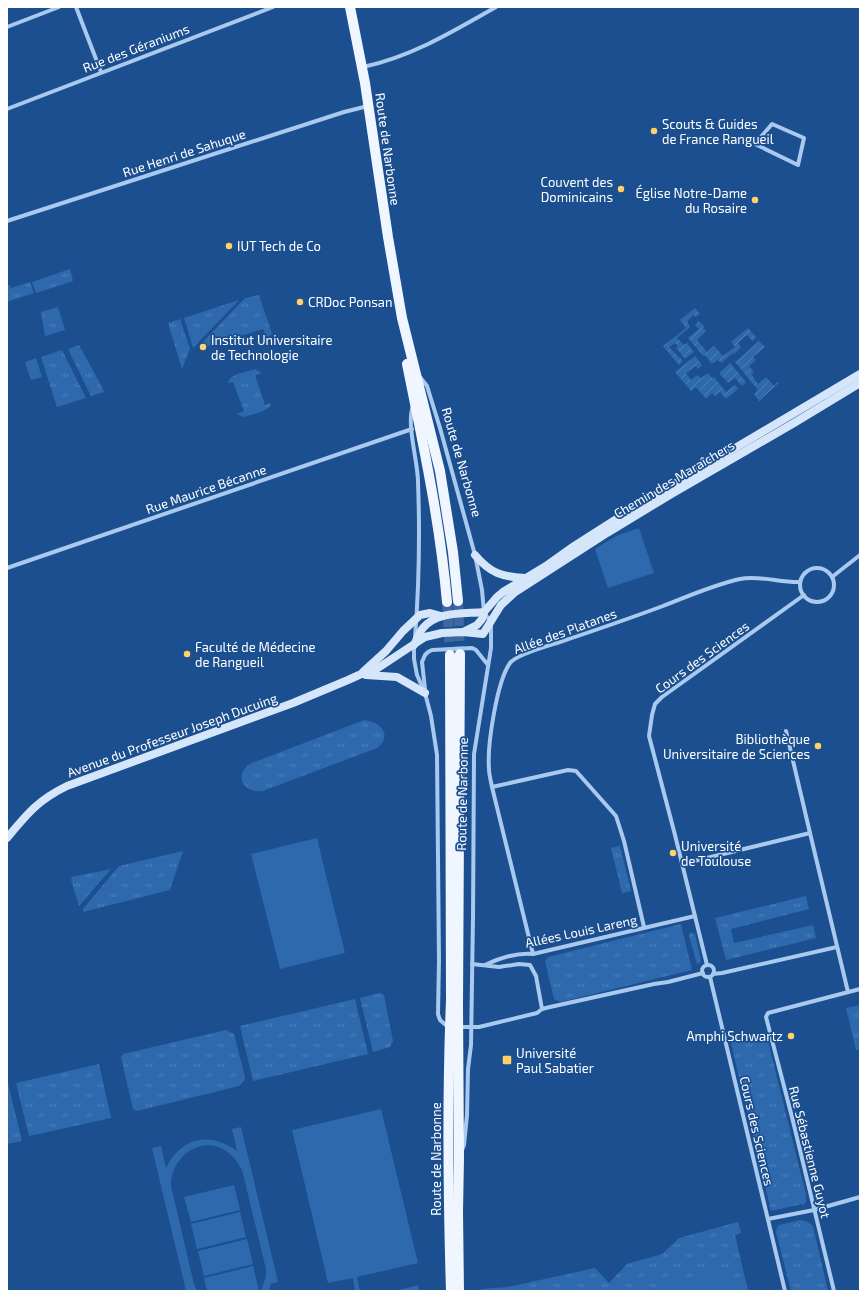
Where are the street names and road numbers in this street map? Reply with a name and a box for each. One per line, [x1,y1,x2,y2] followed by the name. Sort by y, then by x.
[80,20,192,76] street label: Rue des Géraniums
[372,92,404,206] street label: Route de Narbonne
[120,126,248,180] street label: Rue Henri de Sahuque
[439,405,485,519] street label: Route de Narbonne
[611,437,737,521] street label: Chemin des Maraîchers
[144,461,268,517] street label: Rue Maurice Bécanne
[511,605,619,657] street label: Allée des Platanes
[652,618,752,696] street label: Cours des Sciences
[65,689,279,781] street label: Avenue du Professeur Joseph Ducuing
[453,737,471,851] street label: Route de Narbonne
[524,911,638,951] street label: Allées Louis Lareng
[737,1075,777,1187] street label: Cours des Sciences
[786,1084,834,1220] street label: Rue Sébastienne Guyot
[428,1102,444,1216] street label: Route de Narbonne

